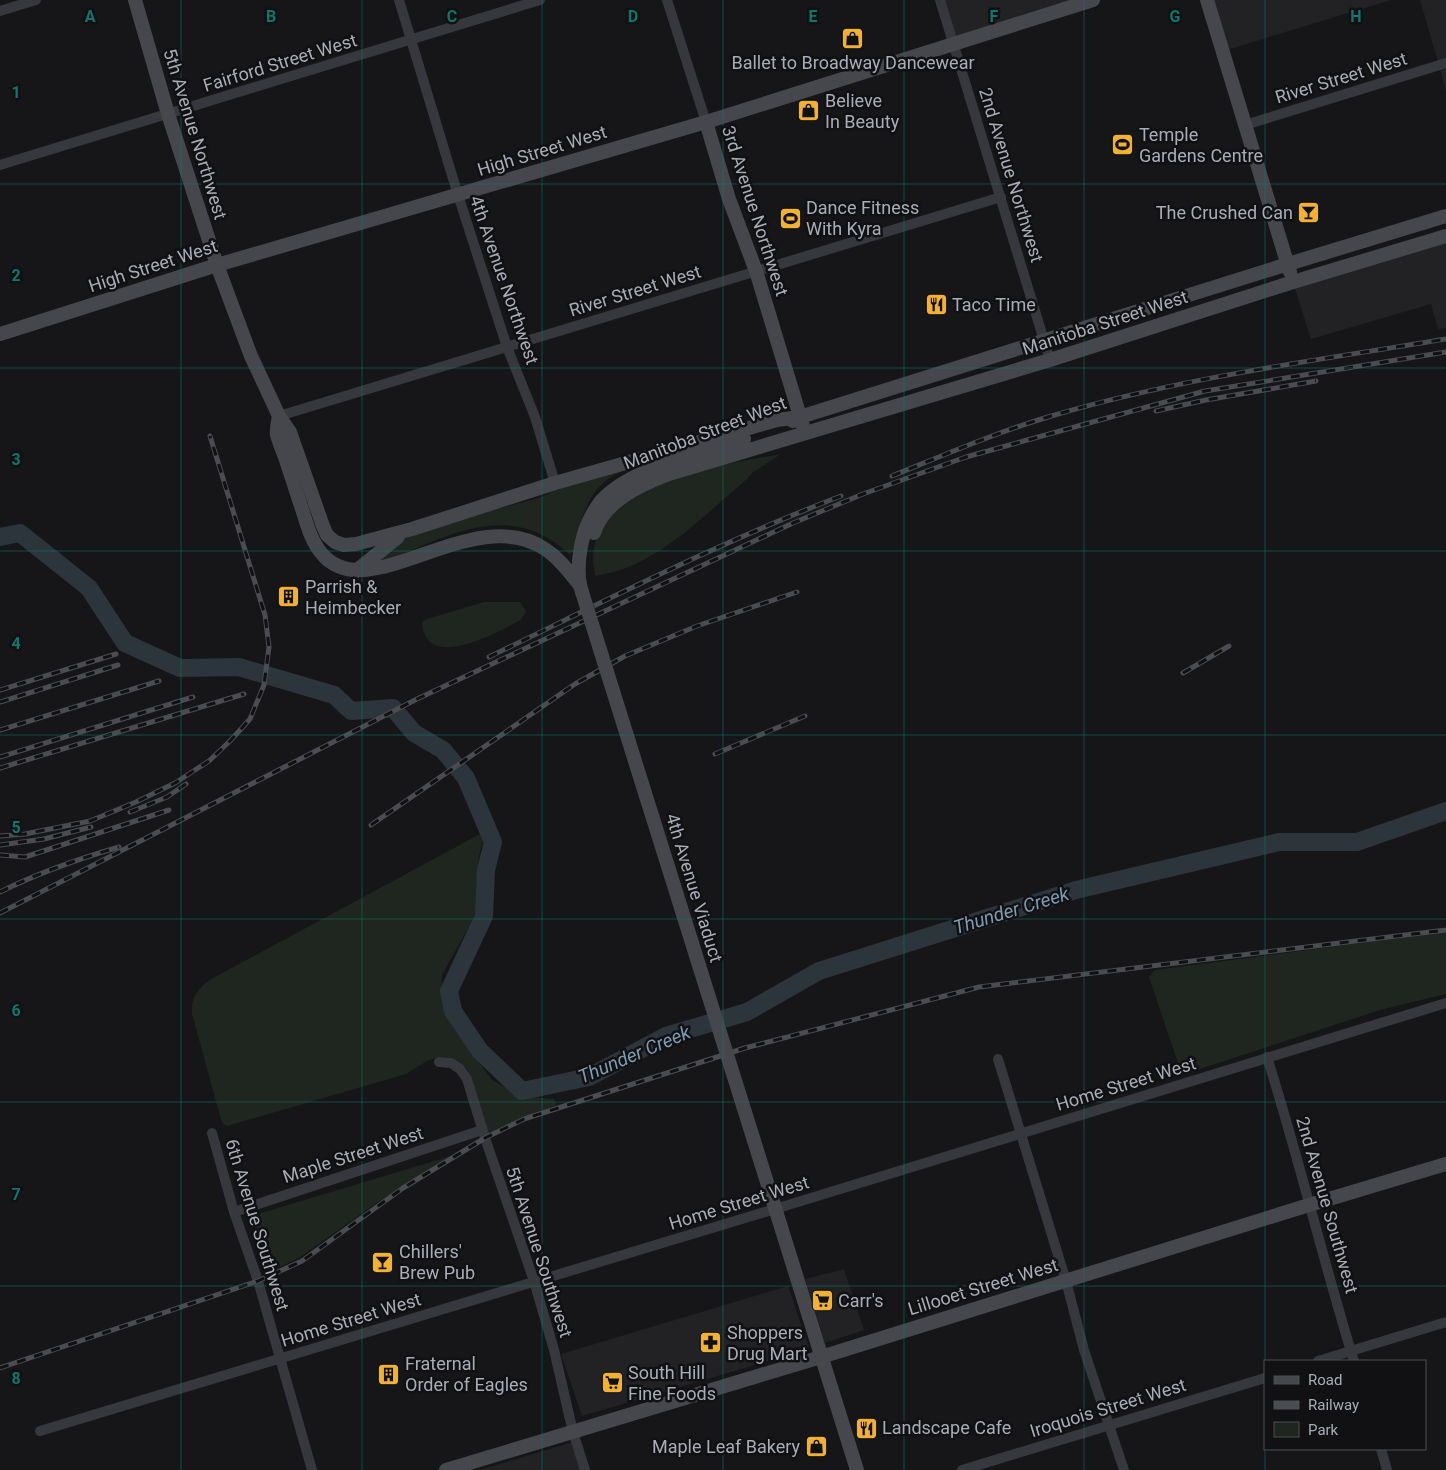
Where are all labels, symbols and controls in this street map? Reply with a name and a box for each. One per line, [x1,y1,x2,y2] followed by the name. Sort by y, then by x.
[85,7,96,26] text: A
[266,7,276,26] text: B
[447,7,457,26] text: C
[628,7,638,26] text: D
[809,7,818,26] text: E
[990,7,999,26] text: F
[1170,7,1181,26] text: G
[1350,7,1362,26] text: H
[841,26,865,50] shop icon: Ballet to Broadway Dancewear
[201,29,359,96] street label: Fairford Street West
[160,46,231,222] street label: 5th Avenue Northwest
[1272,47,1409,108] street label: River Street West
[731,52,975,73] place label: Ballet to Broadway Dancewear
[11,83,21,102] text: 1
[975,85,1048,265] street label: 2nd Avenue Northwest
[825,90,900,132] place label: Believe In Beauty
[797,99,821,123] shop icon: Believe In Beauty
[475,121,609,180] street label: High Street West
[718,123,793,299] street label: 3rd Avenue Northwest
[1139,124,1263,166] place label: Temple Gardens Centre
[1111,133,1135,157] sports icon: Temple Gardens Centre
[466,193,543,367] street label: 4th Avenue Northwest
[806,197,919,239] place label: Dance Fitness With Kyra
[1297,201,1321,225] bar icon: The Crushed Can
[1156,202,1293,223] place label: The Crushed Can
[778,206,802,230] sports icon: Dance Fitness With Kyra
[86,235,220,296] street label: High Street West
[566,260,703,321] street label: River Street West
[11,266,21,285] text: 2
[1020,286,1190,359] street label: Manitoba Street West
[924,293,948,317] restaurant icon: Taco Time
[952,294,1036,315] place label: Taco Time
[621,392,789,473] street label: Manitoba Street West
[11,450,21,469] text: 3
[305,576,401,618] place label: Parrish & Heimbecker
[277,585,301,609] building icon: Parrish & Heimbecker
[11,634,21,653] text: 4
[662,811,727,965] street label: 4th Avenue Viaduct
[11,818,21,837] text: 5
[951,882,1072,939] water label: Thunder Creek
[11,1001,21,1020] text: 6
[575,1020,694,1088] water label: Thunder Creek
[1053,1052,1198,1115] street label: Home Street West
[1292,1114,1363,1296] street label: 2nd Avenue Southwest
[280,1122,426,1187] street label: Maple Street West
[221,1136,294,1313] street label: 6th Avenue Southwest
[502,1164,577,1340] street label: 5th Avenue Southwest
[666,1171,811,1234] street label: Home Street West
[11,1185,21,1204] text: 7
[399,1241,475,1283] place label: Chillers' Brew Pub
[371,1250,395,1274] bar icon: Chillers' Brew Pub
[905,1254,1060,1319] street label: Lillooet Street West
[278,1288,423,1351] street label: Home Street West
[810,1289,834,1313] supermarket icon: Carr's
[838,1290,884,1311] place label: Carr's
[727,1322,807,1364] place label: Shoppers Drug Mart
[699,1331,723,1355] pharmacy icon: Shoppers Drug Mart
[405,1353,528,1395] place label: Fraternal Order of Eagles
[1264,1360,1426,1450] legend
[377,1362,401,1386] building icon: Fraternal Order of Eagles
[628,1362,716,1404] place label: South Hill Fine Foods
[11,1369,21,1388] text: 8
[600,1371,624,1395] supermarket icon: South Hill Fine Foods
[1308,1371,1342,1389] text: Road
[1027,1374,1188,1441] street label: Iroquois Street West
[1308,1396,1359,1414] text: Railway
[854,1416,878,1440] restaurant icon: Landscape Cafe
[882,1417,1011,1438] place label: Landscape Cafe
[1308,1421,1339,1439] text: Park
[804,1435,828,1459] shop icon: Maple Leaf Bakery
[652,1436,800,1457] place label: Maple Leaf Bakery

